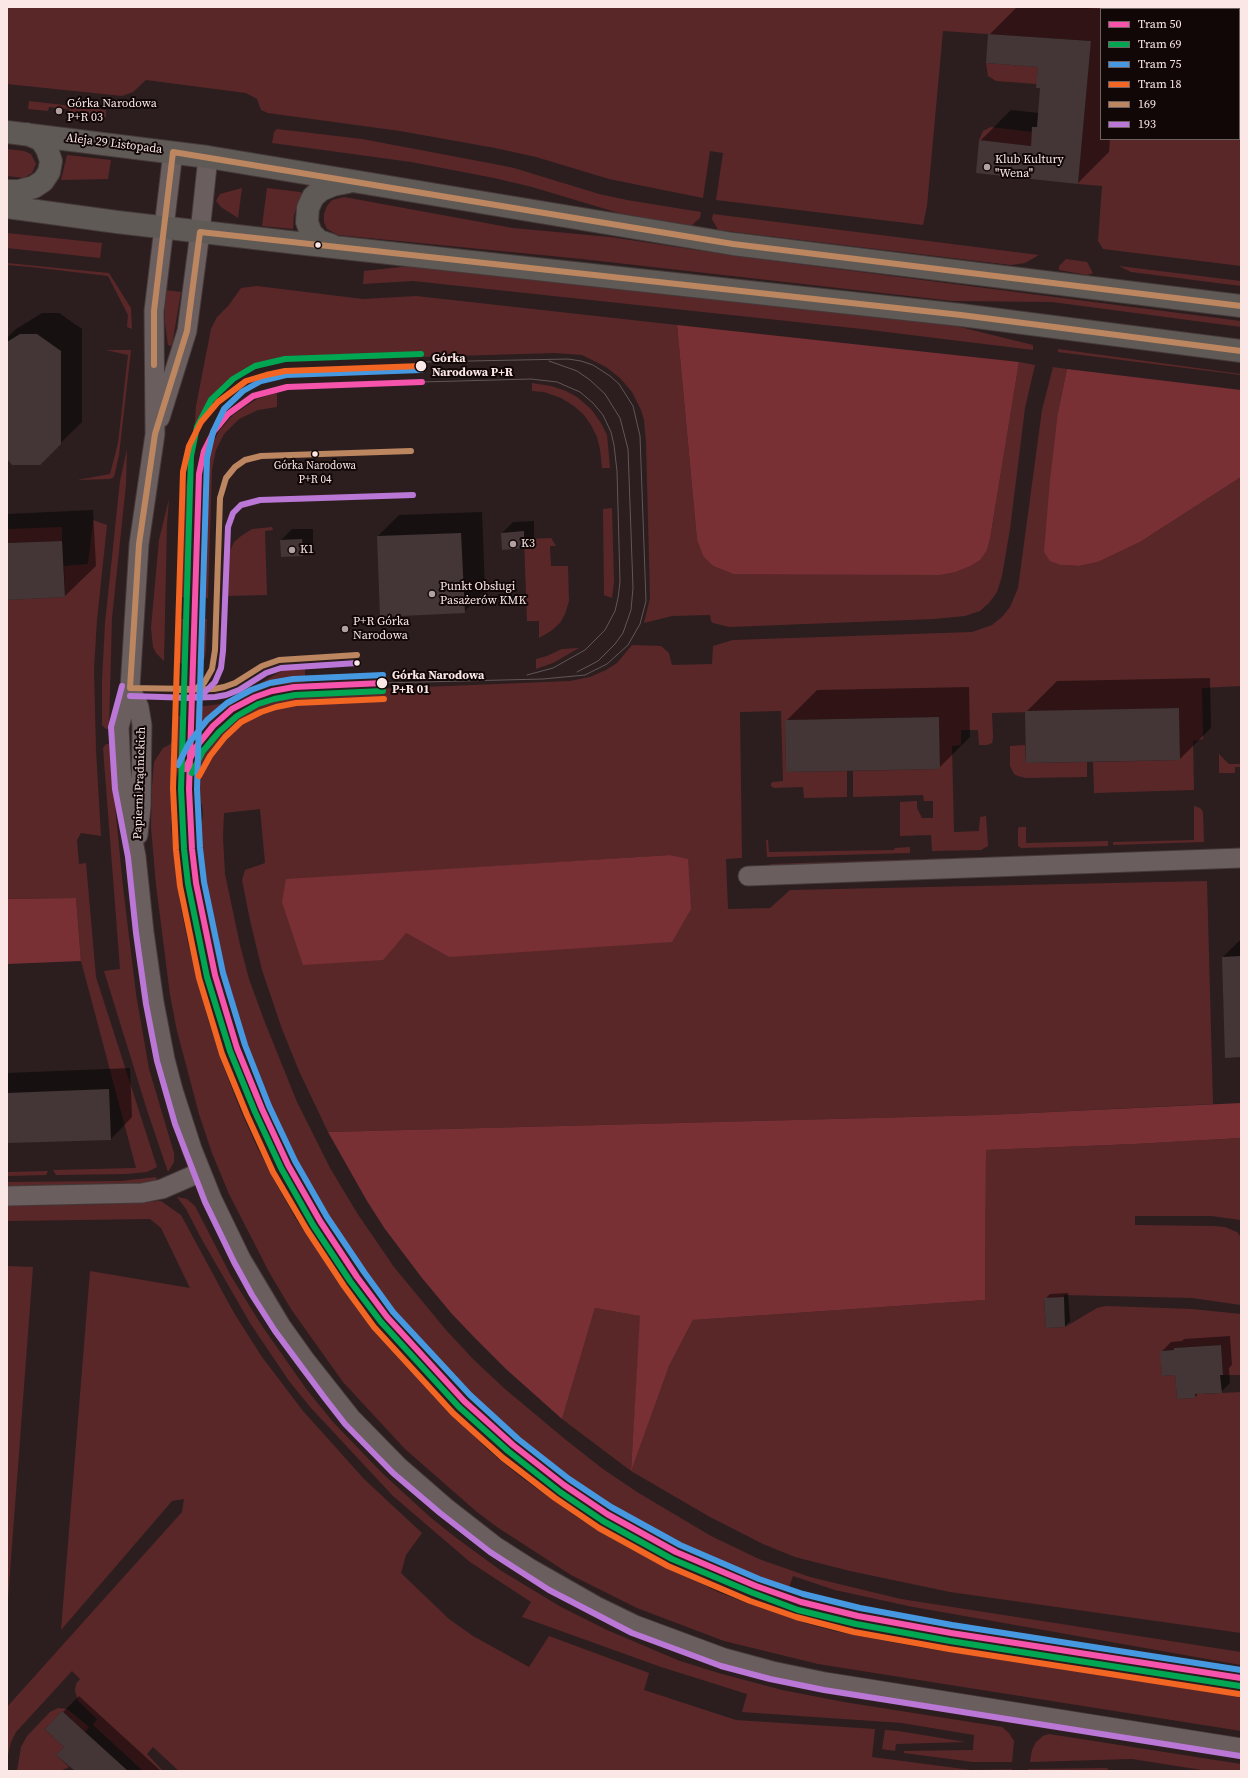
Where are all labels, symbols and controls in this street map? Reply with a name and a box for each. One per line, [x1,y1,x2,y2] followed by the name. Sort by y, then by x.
[1100,8,1240,140] legend
[1138,16,1182,32] text: Tram 50
[1138,36,1182,52] text: Tram 69
[1138,56,1182,72] text: Tram 75
[1138,76,1182,92] text: Tram 18
[1138,96,1156,112] text: 169
[67,97,157,125] place label: Górka Narodowa P+R 03
[54,106,64,116] marker: Górka Narodowa P+R 03
[1138,116,1156,132] text: 193
[65,131,163,157] street label: Aleja 29 Listopada
[995,153,1064,181] place label: Klub Kultury "Wena"
[982,162,992,172] marker: Klub Kultury "Wena"
[313,240,323,250] unlabelled marker
[432,352,513,380] place label: Górka Narodowa P+R
[414,359,428,373] marker: Górka Narodowa P+R
[310,449,320,459] marker: Górka Narodowa P+R 04
[274,459,356,485] place label: Górka Narodowa P+R 04
[521,537,535,551] place label: K3
[508,539,518,549] marker: K3
[300,543,314,557] place label: K1
[287,545,297,555] marker: K1
[440,580,526,608] place label: Punkt Obsługi Pasażerów KMK
[427,589,437,599] marker: Punkt Obsługi Pasażerów KMK
[353,615,409,643] place label: P+R Górka Narodowa
[340,624,350,634] marker: P+R Górka Narodowa
[352,658,362,668] unlabelled marker
[392,669,484,697] place label: Górka Narodowa P+R 01
[375,676,389,690] marker: Górka Narodowa P+R 01
[131,726,149,840] street label: Papierni Prądnickich

